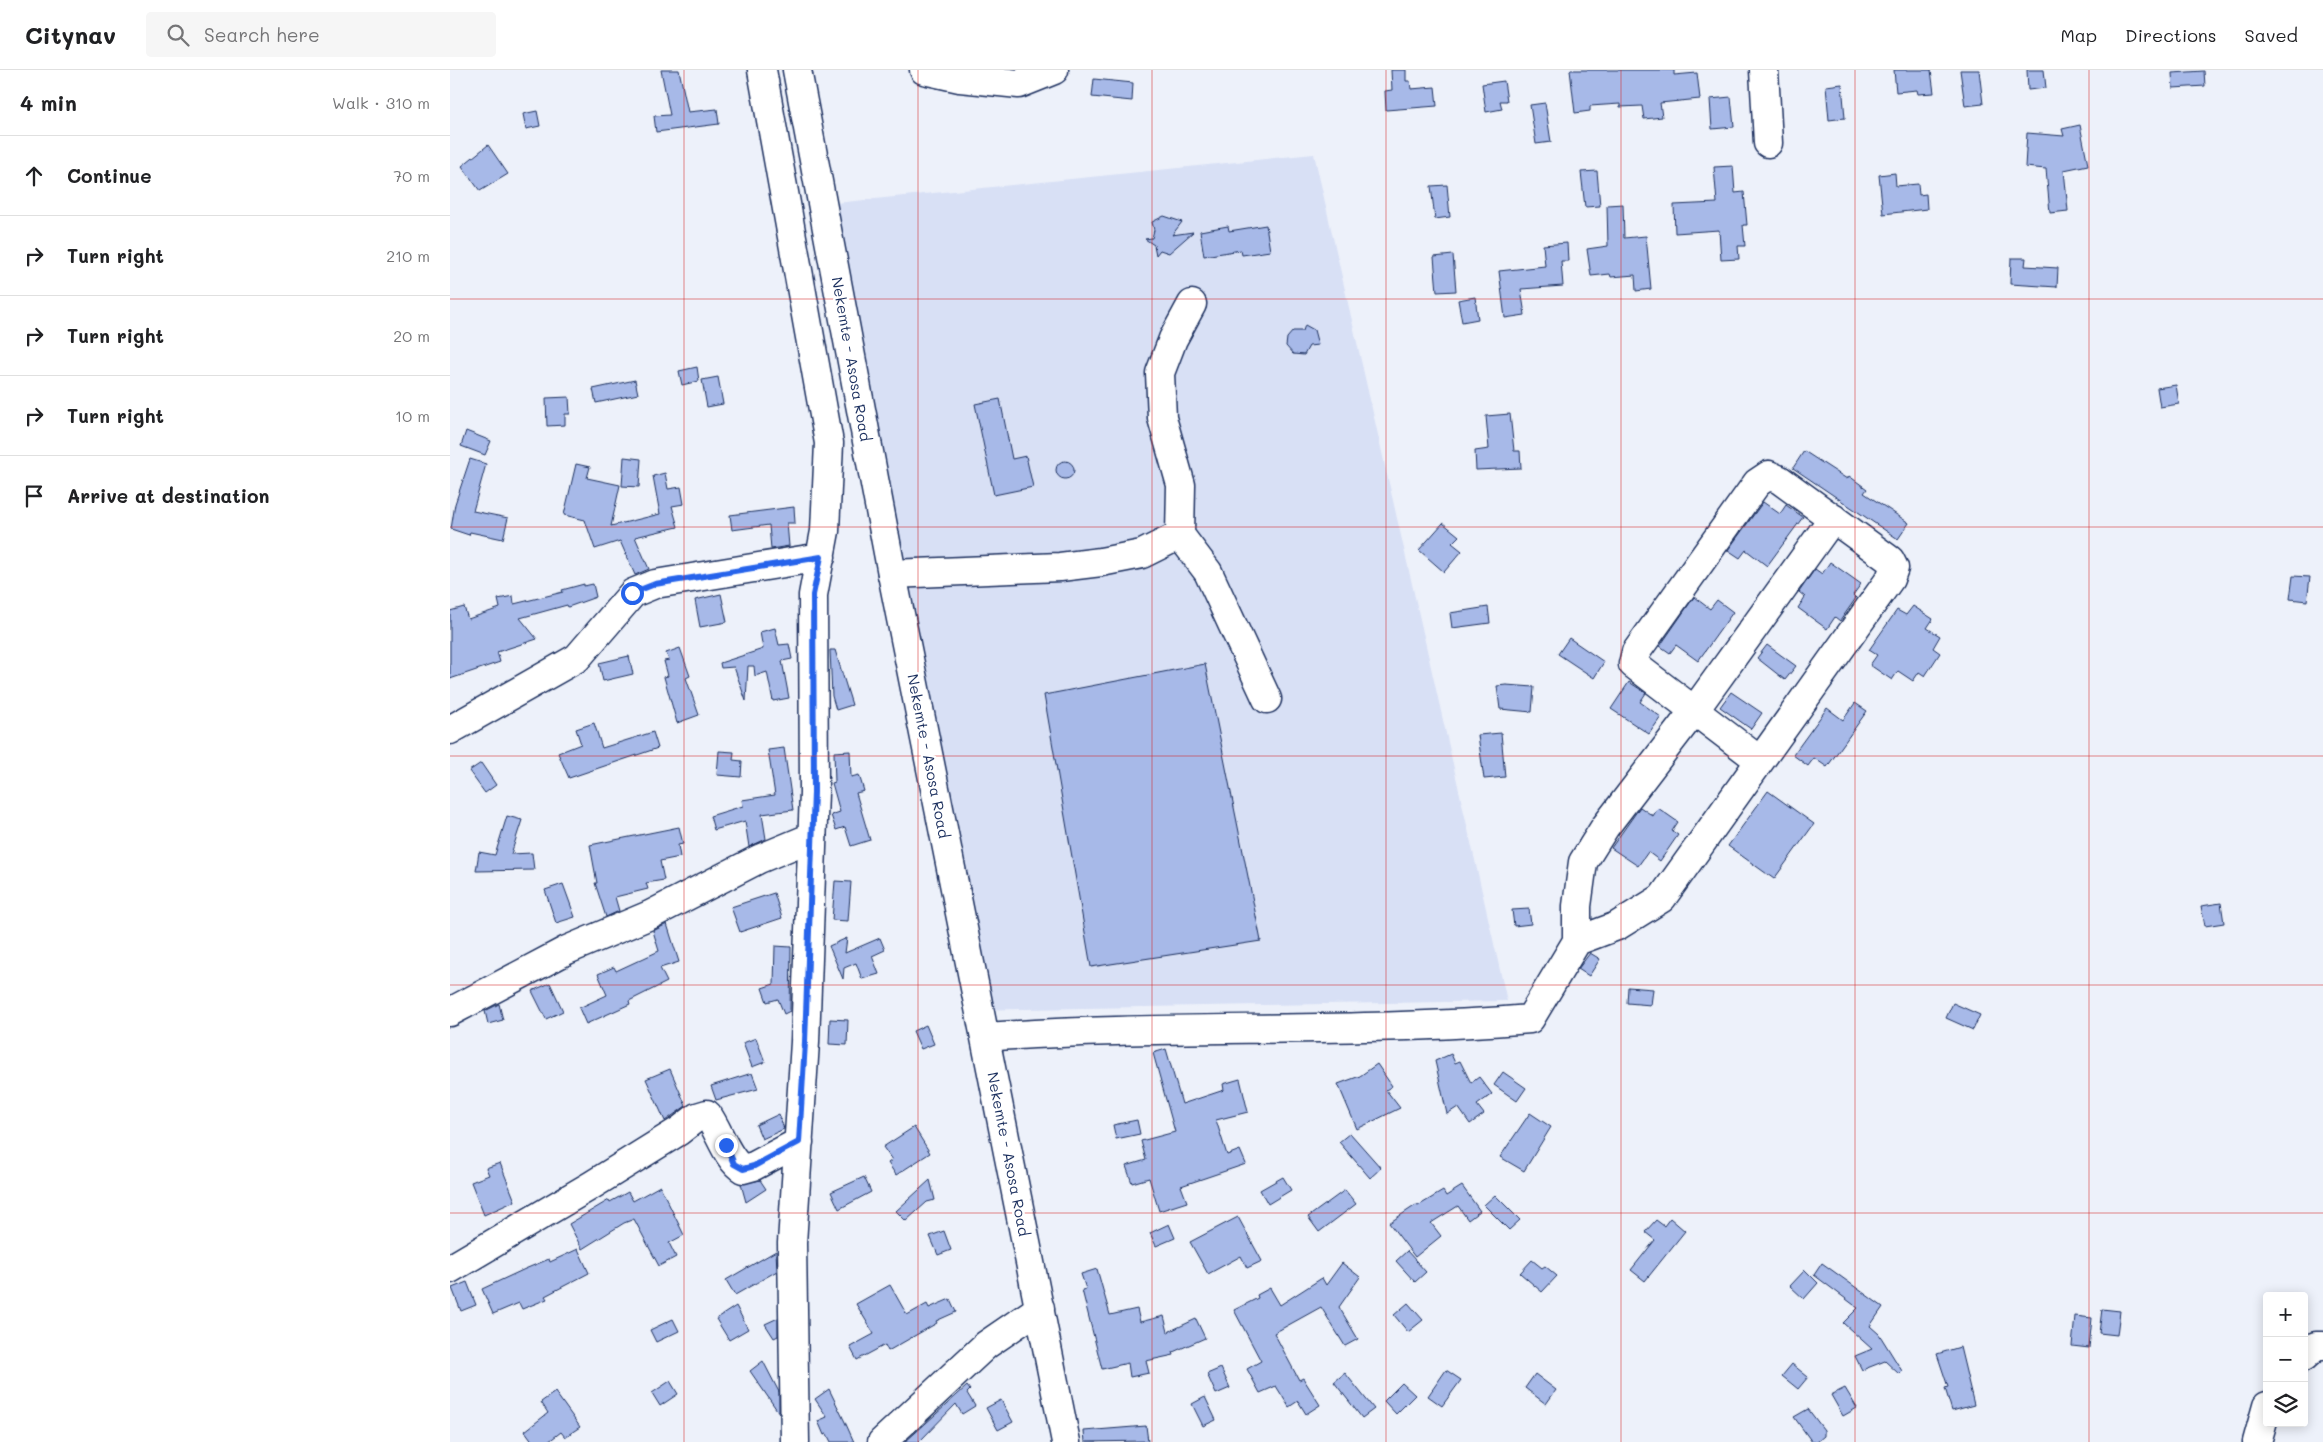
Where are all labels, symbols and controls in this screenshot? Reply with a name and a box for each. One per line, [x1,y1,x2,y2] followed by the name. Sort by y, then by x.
[146,12,496,57] search box
[25,19,116,50] text: Citynav
[164,21,192,49] icon: search
[204,22,320,47] text: Search here
[2060,23,2097,47] text: Map
[2125,23,2217,47] text: Directions
[2245,23,2298,47] text: Saved
[20,89,77,116] text: 4 min
[332,92,430,113] text: Walk · 310 m
[20,162,48,190] icon: ahead
[67,163,152,188] text: Continue
[393,165,430,186] text: 70 m
[20,242,48,270] icon: right
[67,243,164,268] text: Turn right
[386,245,430,266] text: 210 m
[828,275,876,443] street label: Nekemte - Asosa Road
[20,322,48,350] icon: right
[67,323,164,348] text: Turn right
[393,325,430,346] text: 20 m
[20,402,48,430] icon: right
[67,403,164,428] text: Turn right
[395,405,430,426] text: 10 m
[20,482,48,510] icon: arrive
[67,483,270,508] text: Arrive at destination
[621,582,644,605] route start
[903,672,955,840] street label: Nekemte - Asosa Road
[983,1070,1035,1238] street label: Nekemte - Asosa Road
[715,1134,738,1157] route end
[2263,1292,2308,1427] map controls
[2263,1292,2308,1337] button: +
[2263,1337,2308,1382] button: −
[2263,1382,2308,1427] button: layers

